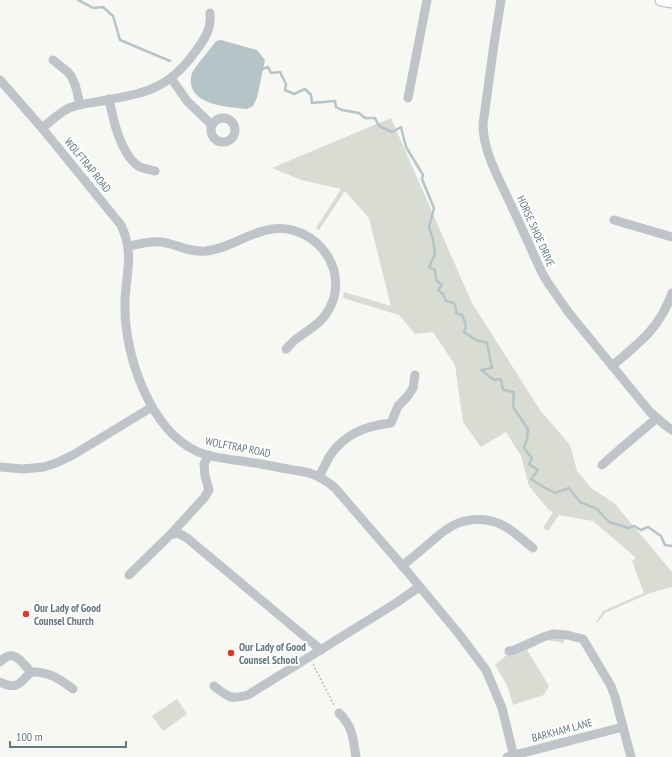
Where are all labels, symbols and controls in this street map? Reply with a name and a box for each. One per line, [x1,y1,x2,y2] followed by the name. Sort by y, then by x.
[62,135,114,195] street label: WOLFTRAP ROAD
[514,193,558,269] street label: HORSE SHOE DRIVE
[204,434,272,460] street label: WOLFTRAP ROAD
[34,601,101,628] place label: Our Lady of Good Counsel Church
[21,609,31,619] marker: Our Lady of Good Counsel Church
[239,640,306,667] place label: Our Lady of Good Counsel School
[226,648,236,658] marker: Our Lady of Good Counsel School
[530,715,594,745] street label: BARKHAM LANE
[10,723,126,749] scale bar
[16,729,43,744] text: 100 m

